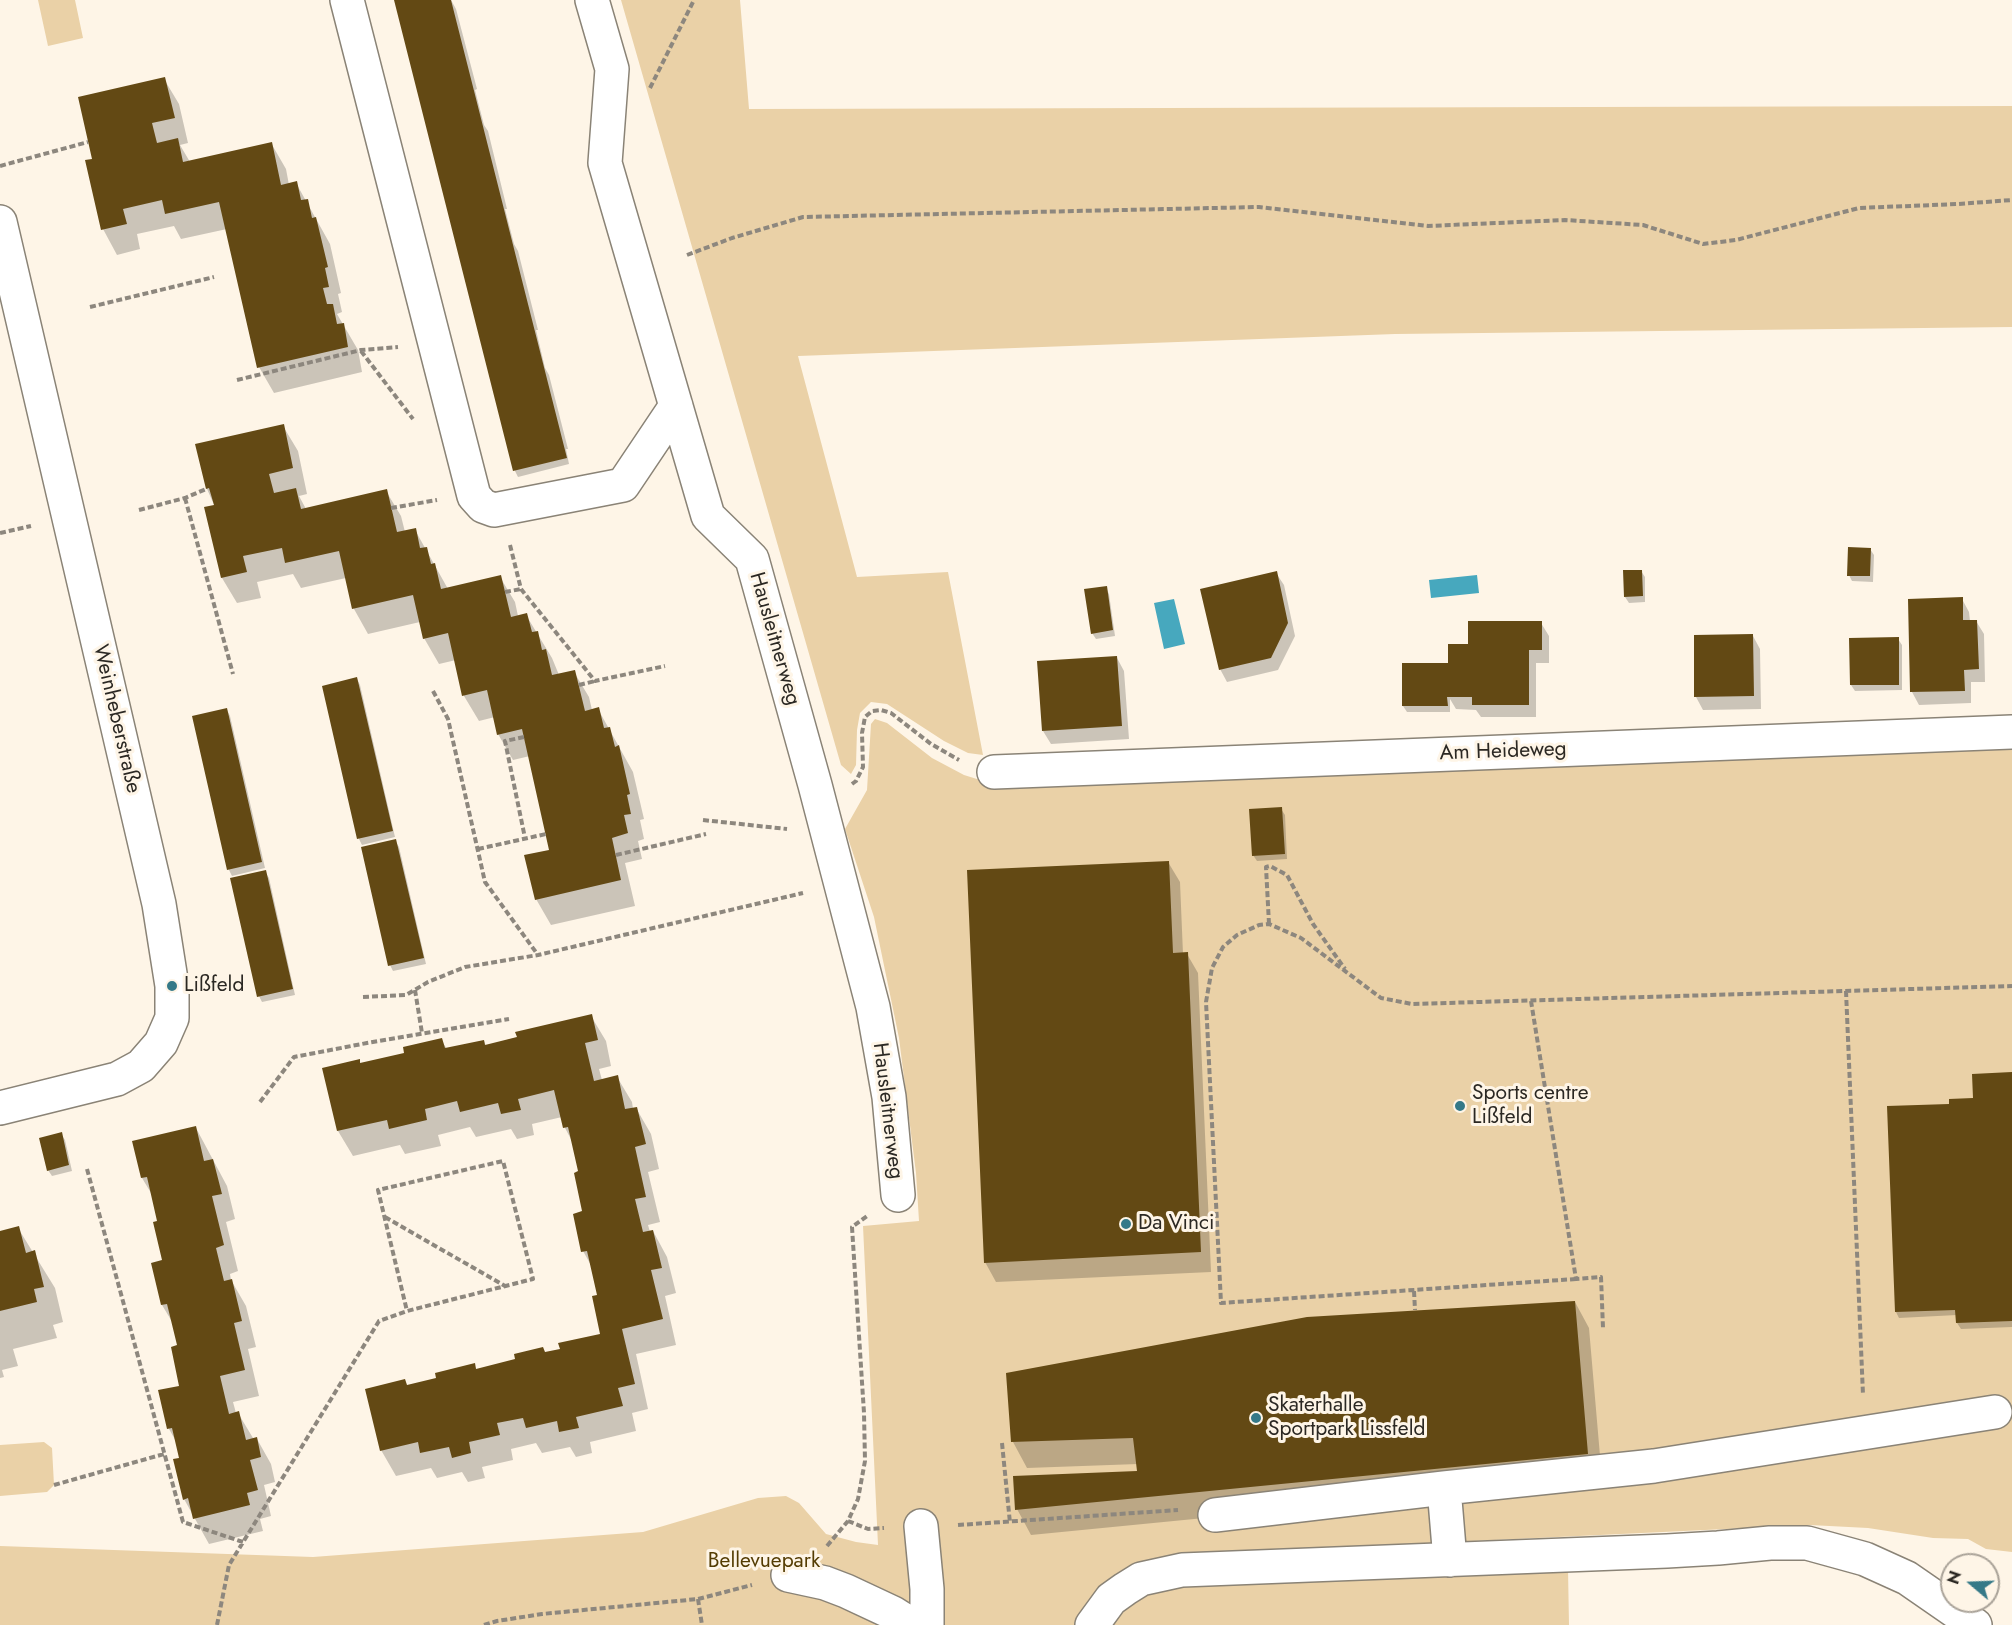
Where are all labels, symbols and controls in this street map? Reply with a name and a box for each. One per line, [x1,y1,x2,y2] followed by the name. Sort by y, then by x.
[743,570,805,708] street label: Hausleitnerweg
[87,642,145,796] street label: Weinheberstraße
[1439,737,1567,767] street label: Am Heideweg
[184,973,244,999] place label: Lißfeld
[165,979,179,993] marker: Lißfeld
[866,1041,908,1181] street label: Hausleitnerweg
[1472,1081,1589,1131] place label: Sports centre Lißfeld
[1453,1099,1467,1113] marker: Sports centre Lißfeld
[1138,1211,1215,1237] place label: Da Vinci
[1119,1217,1133,1231] marker: Da Vinci
[1268,1393,1425,1443] place label: Skaterhalle Sportpark Lissfeld
[1249,1411,1263,1425] marker: Skaterhalle Sportpark Lissfeld
[708,1549,820,1575] park label: Bellevuepark
[1940,1553,2000,1613] north arrow
[1941,1568,1967,1587] text: N

